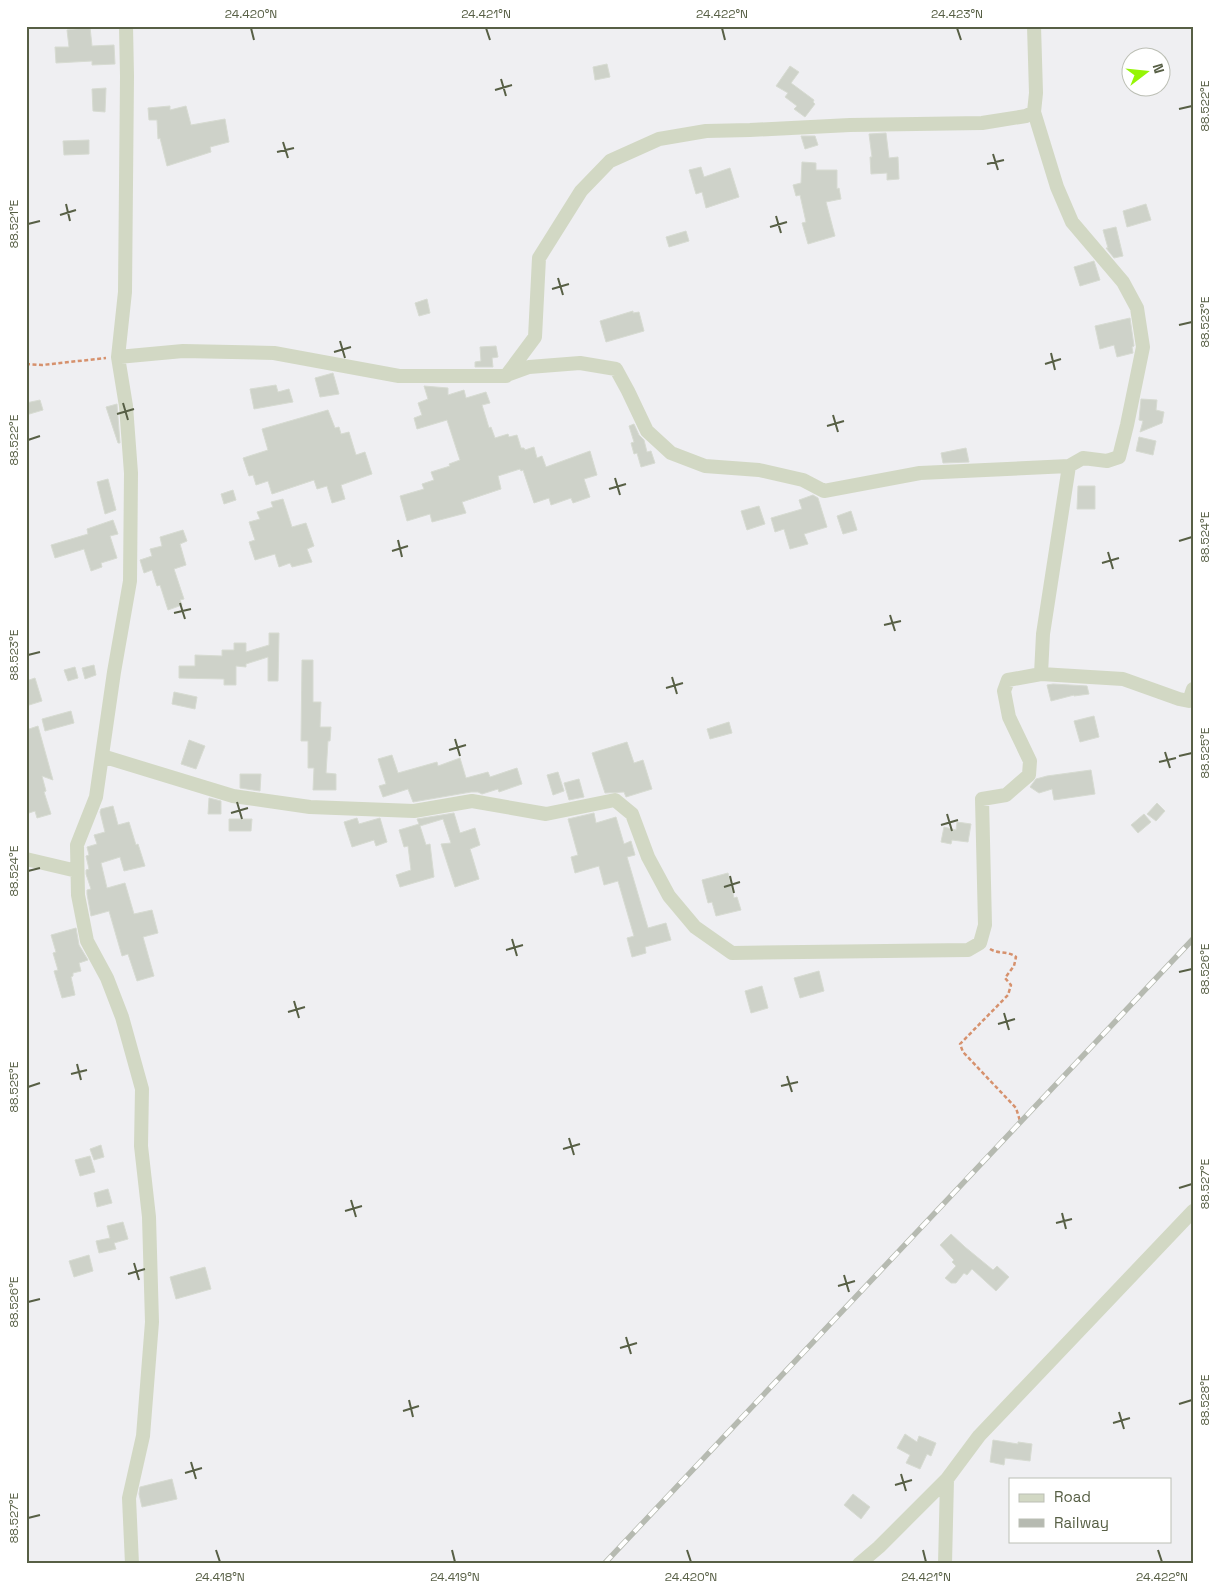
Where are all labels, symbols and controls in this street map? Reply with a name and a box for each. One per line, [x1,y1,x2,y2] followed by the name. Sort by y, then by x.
[225,6,277,22] text: 24.420°N
[461,6,511,22] text: 24.421°N
[696,6,748,22] text: 24.422°N
[931,6,983,22] text: 24.423°N
[1122,48,1172,98] north arrow
[1149,61,1168,75] text: N
[1197,80,1213,131] text: 88.522°E
[6,199,22,248] text: 88.521°E
[1197,296,1213,347] text: 88.523°E
[6,414,22,465] text: 88.522°E
[1197,511,1213,562] text: 88.524°E
[6,629,22,680] text: 88.523°E
[1197,727,1213,778] text: 88.525°E
[6,845,22,896] text: 88.524°E
[1197,943,1213,995] text: 88.526°E
[6,1061,22,1112] text: 88.525°E
[1197,1159,1213,1209] text: 88.527°E
[6,1276,22,1328] text: 88.526°E
[1197,1374,1213,1426] text: 88.528°E
[1009,1478,1172,1542] legend
[1054,1487,1091,1506] text: Road
[6,1493,22,1543] text: 88.527°E
[1054,1513,1109,1532] text: Railway
[195,1569,245,1585] text: 24.418°N
[430,1569,480,1585] text: 24.419°N
[665,1569,717,1585] text: 24.420°N
[901,1569,951,1585] text: 24.421°N
[1136,1569,1188,1585] text: 24.422°N

